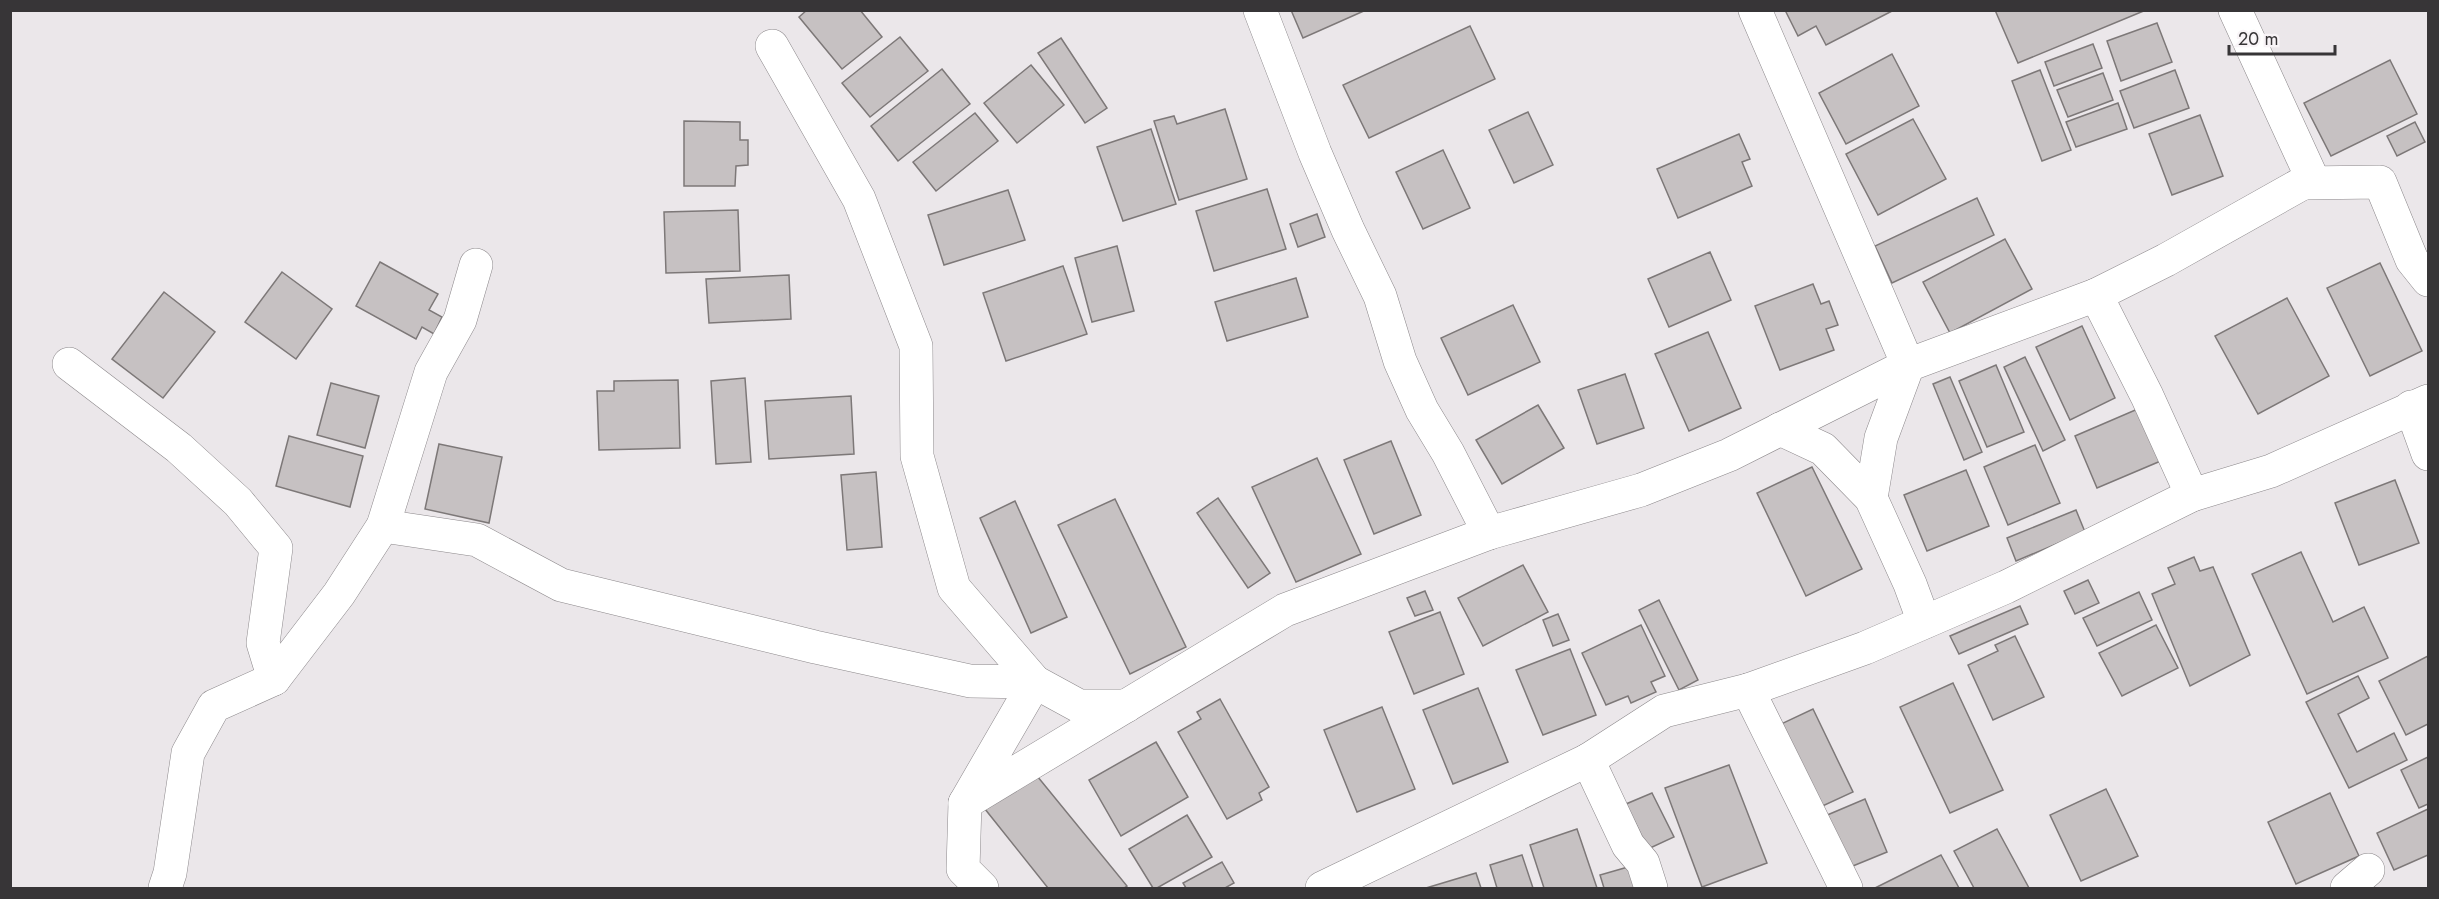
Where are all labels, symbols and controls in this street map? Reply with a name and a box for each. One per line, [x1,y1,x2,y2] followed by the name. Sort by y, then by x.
[2229,18,2336,56] scale bar
[2238,26,2278,52] text: 20 m

